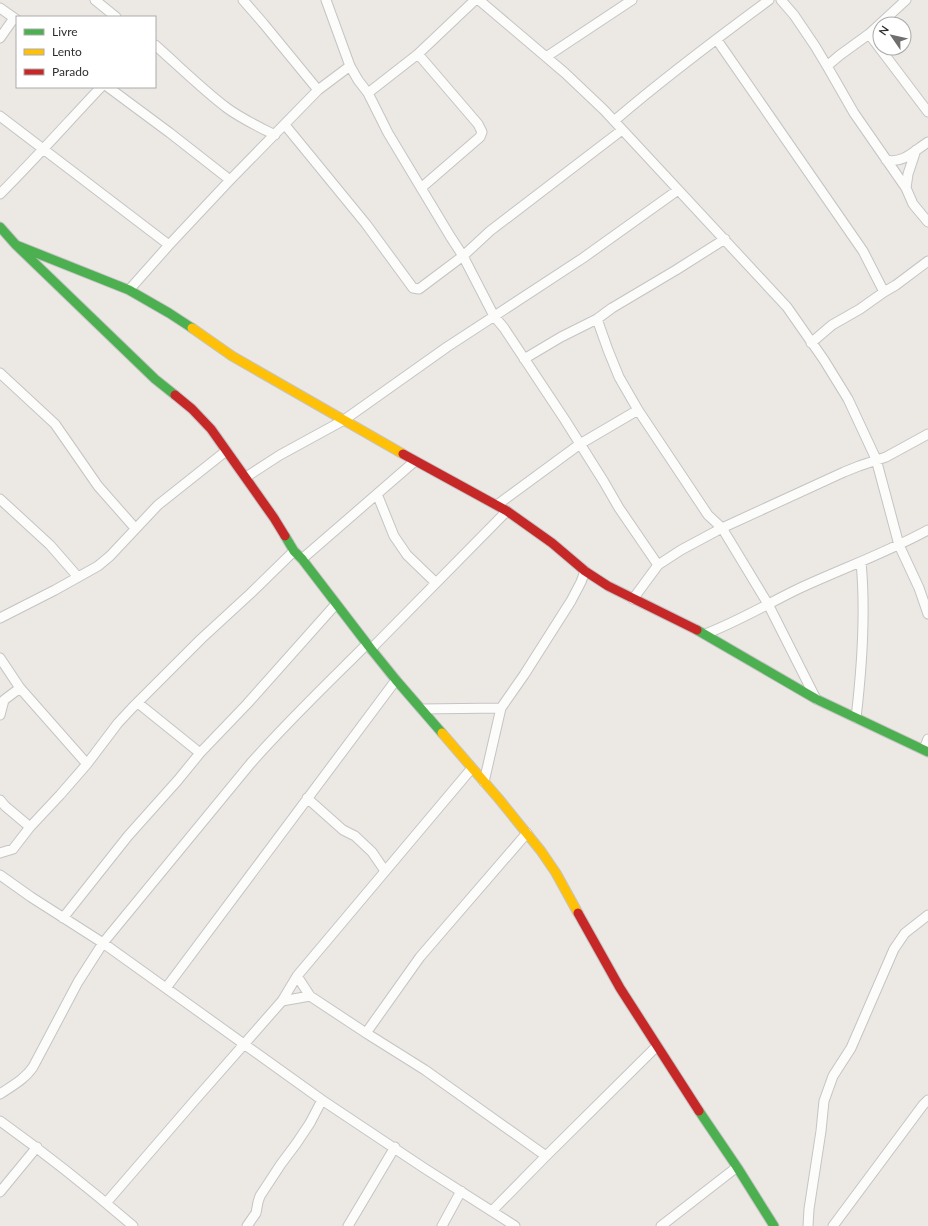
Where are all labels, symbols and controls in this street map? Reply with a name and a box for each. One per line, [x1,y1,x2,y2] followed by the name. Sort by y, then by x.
[16,16,156,88] legend
[872,16,912,56] north arrow
[876,23,891,37] text: N
[52,24,78,39] text: Livre
[52,44,82,59] text: Lento
[52,64,89,79] text: Parado

